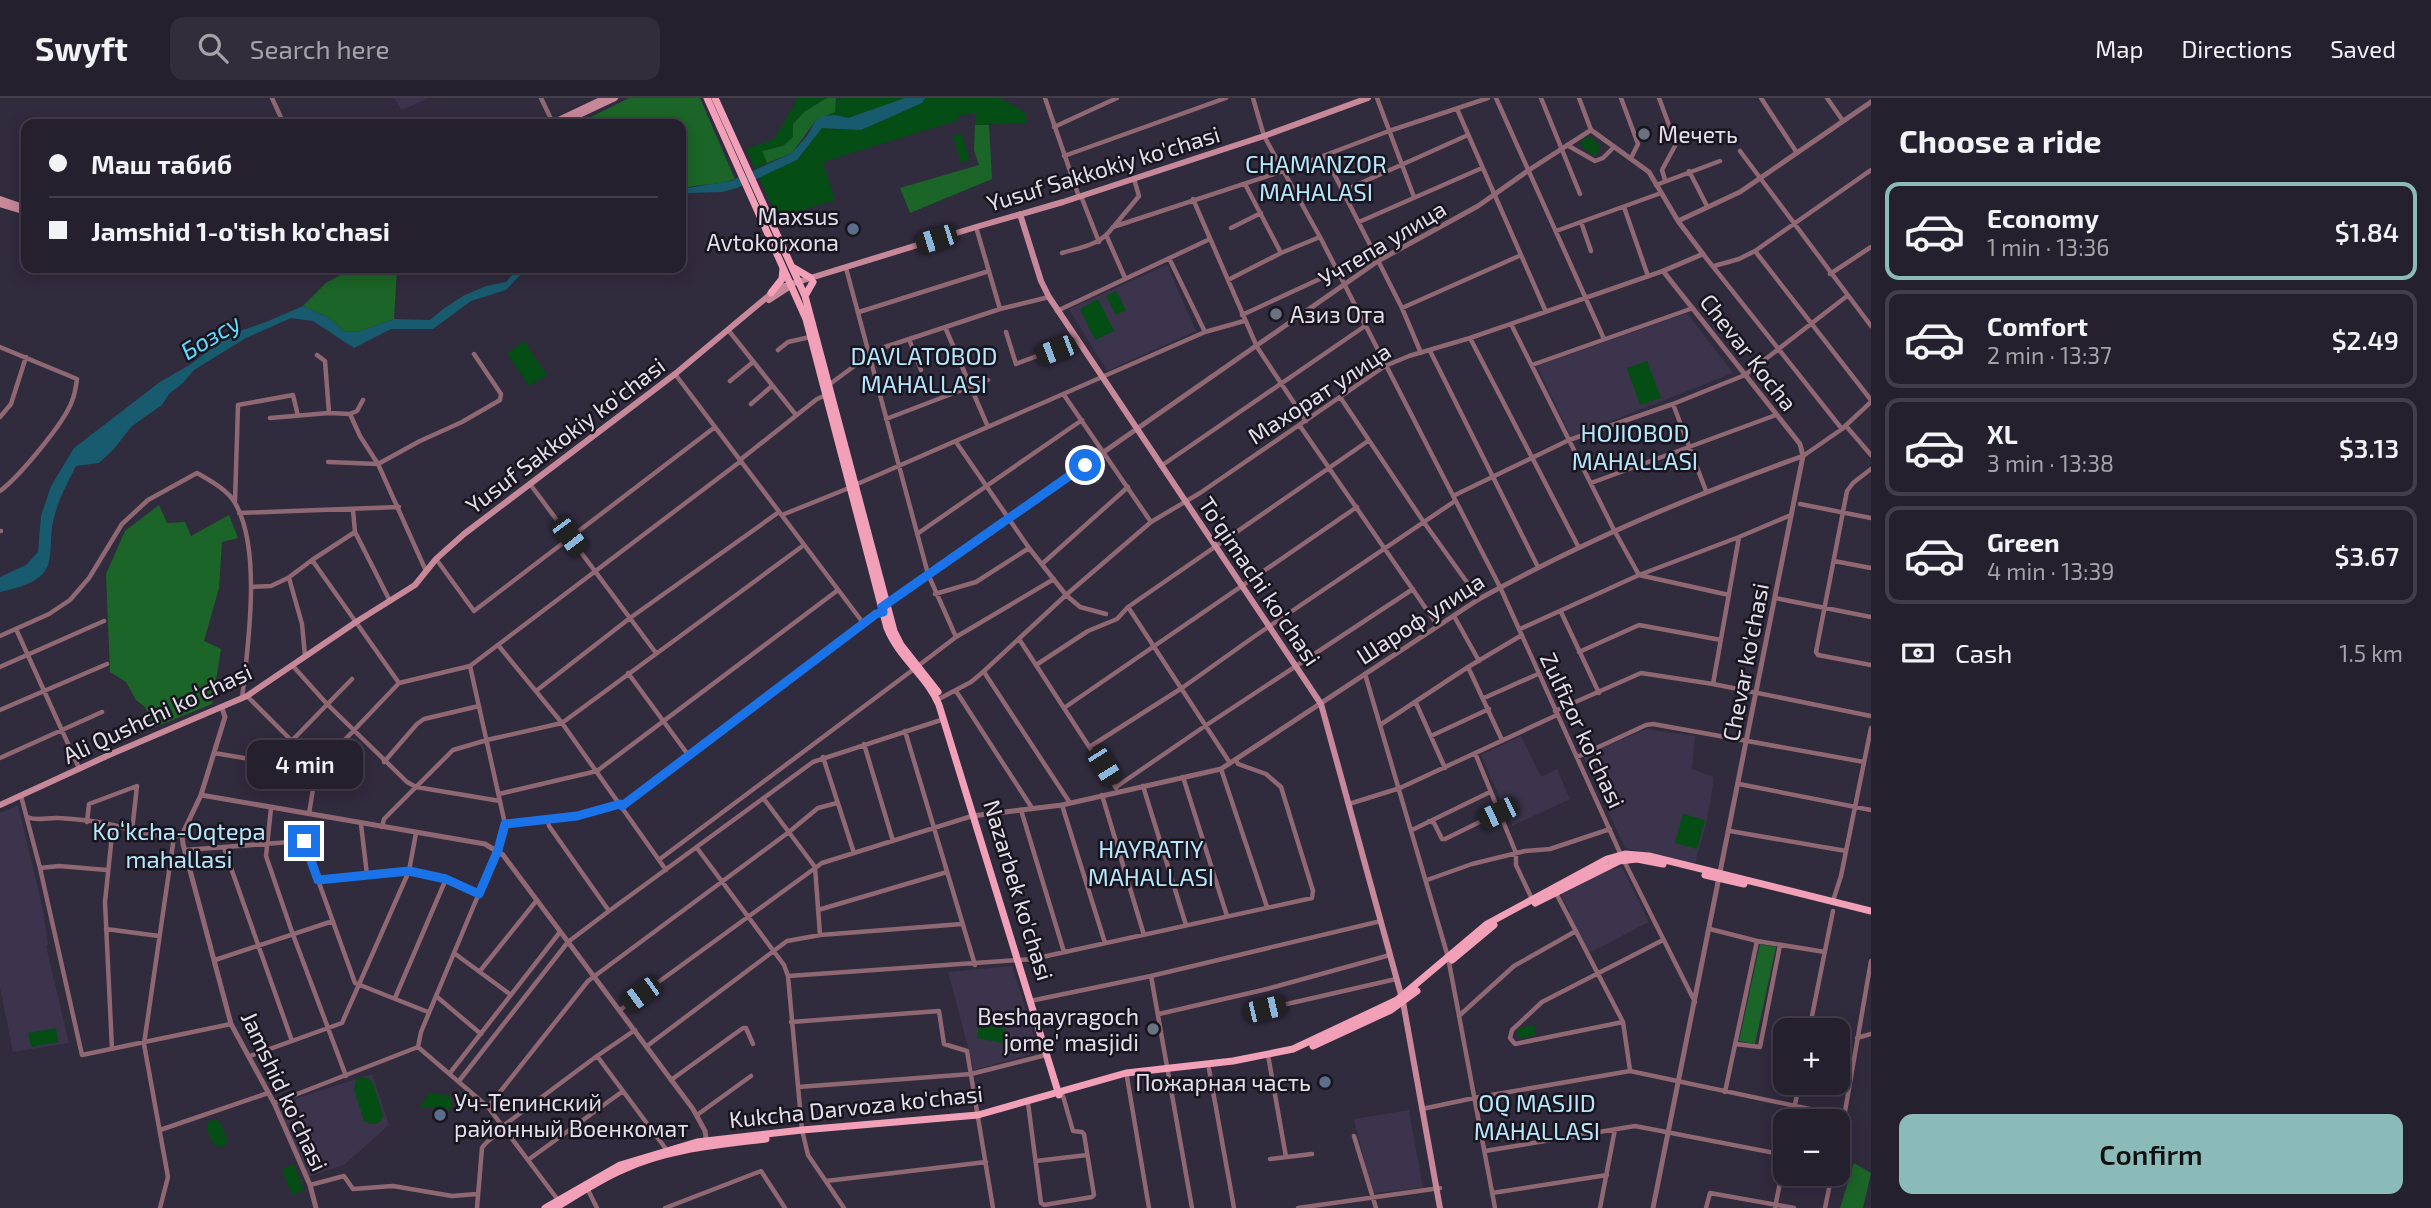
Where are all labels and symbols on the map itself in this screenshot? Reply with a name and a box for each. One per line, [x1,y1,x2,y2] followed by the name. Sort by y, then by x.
[983,119,1223,217] street label: Yusuf Sakkokiy ko'chasi
[1658,120,1738,148] place label: Мечеть
[1636,126,1652,142] marker: Мечеть
[1245,149,1387,206] district label: CHAMANZOR MAHALASI
[1313,194,1451,293] street label: Учтепа улица
[707,202,839,256] place label: Maxsus Avtokorxona
[845,221,861,237] marker: Maxsus Avtokorxona
[913,223,960,255] car
[1695,288,1803,416] street label: Chevar Kocha
[1290,300,1385,328] place label: Азиз Ота
[1268,306,1284,322] marker: Азиз Ота
[175,307,245,365] water label: Бозсу
[1033,333,1080,367] car
[1242,336,1396,450] street label: Махорат улица
[851,341,997,398] district label: DAVLATOBOD MAHALLASI
[460,351,670,519] street label: Yusuf Sakkokiy ko'chasi
[1572,418,1698,475] district label: HOJIOBOD MAHALLASI
[1069,449,1101,481] route start
[1193,491,1327,671] street label: To'qimachi ko'chasi
[548,513,591,559] car
[1351,566,1490,670] street label: Шароф улица
[1716,581,1774,743] street label: Chevar ko'chasi
[1535,648,1631,812] street label: Zulfizor ko'chasi
[58,657,256,769] street label: Ali Qushchi koʻchasi
[246,740,362,788] callout: 4 min
[1084,743,1125,789] car
[1475,794,1522,832] car
[978,796,1060,984] street label: Nazarbek ko'chasi
[92,816,266,873] district label: Koʻkcha-Oqtepa mahallasi
[288,825,320,857] route end
[1088,834,1214,891] district label: HAYRATIY MAHALLASI
[618,973,665,1015] car
[1243,994,1288,1024] car
[977,1002,1139,1056] place label: Beshqayragoch jome' masjidi
[236,1007,334,1175] street label: Jamshid ko'chasi
[1145,1021,1161,1037] marker: Beshqayragoch jome' masjidi
[1135,1068,1311,1096] place label: Пожарная часть
[1317,1074,1333,1090] marker: Пожарная часть
[728,1079,984,1133] street label: Kukcha Darvoza ko'chasi
[454,1088,688,1142] place label: Уч-Тепинский районный Военкомат
[1474,1088,1600,1145] district label: OQ MASJID MAHALLASI
[432,1107,448,1123] marker: Уч-Тепинский районный Военкомат

